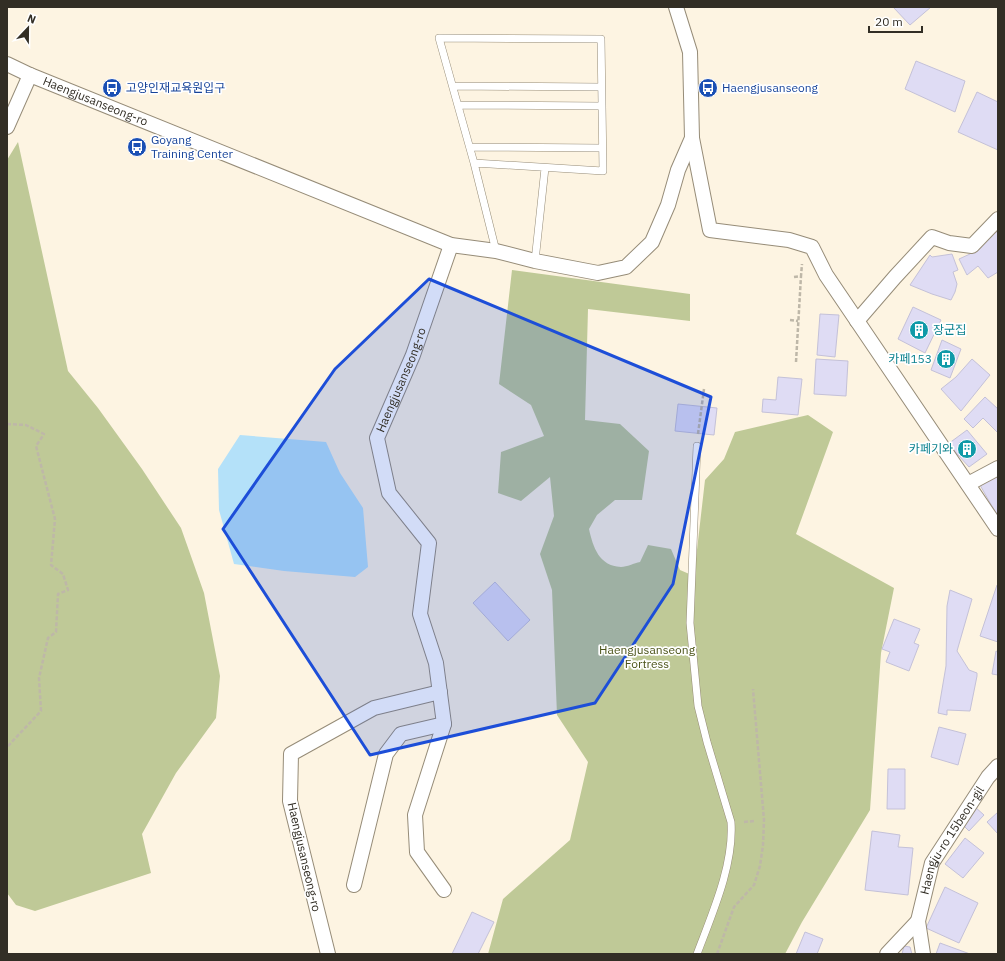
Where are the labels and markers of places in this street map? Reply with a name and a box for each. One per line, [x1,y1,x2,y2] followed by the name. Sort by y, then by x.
[101,77,123,99] bus stop icon: 고양인재교육원입구
[697,77,719,99] bus stop icon: Haengjusanseong
[126,80,225,95] place label: 고양인재교육원입구
[722,80,819,95] place label: Haengjusanseong
[151,132,233,161] place label: Goyang Training Center
[126,136,148,158] bus stop icon: Goyang Training Center
[908,319,930,341] building icon: 장군집
[933,322,966,337] place label: 장군집
[935,348,957,370] building icon: 카페153
[888,351,932,366] place label: 카페153
[956,438,978,460] building icon: 카페기와
[909,441,953,456] place label: 카페기와

